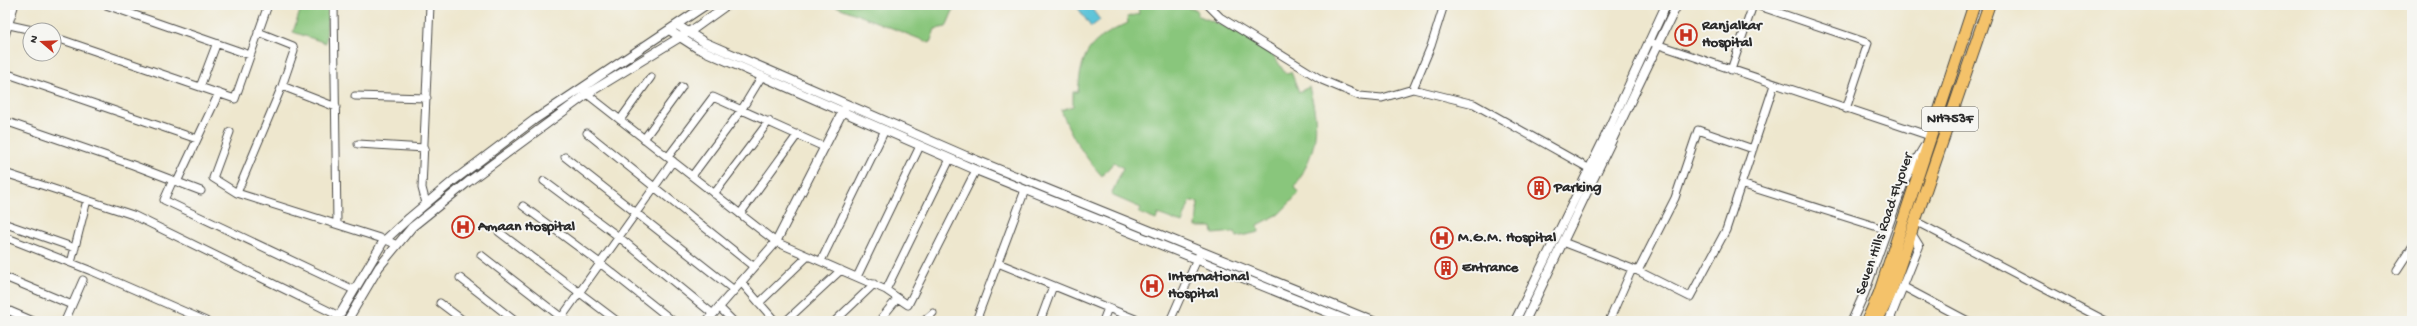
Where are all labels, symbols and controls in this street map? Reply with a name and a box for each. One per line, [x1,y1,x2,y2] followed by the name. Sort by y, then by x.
[1701,17,1763,52] place label: Ranjalkar Hospital
[22,22,62,62] north arrow
[1673,22,1699,48] hospital icon: Ranjalkar Hospital
[28,34,41,45] text: N
[1922,107,1978,131] road number: NH753F
[1852,149,1918,298] street label: Seven Hills Road Flyover
[1526,175,1552,201] building icon: Parking
[1553,179,1602,197] place label: Parking
[450,214,476,240] hospital icon: Amaan Hospital
[477,218,576,236] place label: Amaan Hospital
[1429,225,1455,251] hospital icon: M.G.M. Hospital
[1458,229,1557,247] place label: M.G.M. Hospital
[1433,255,1459,281] building icon: Entrance
[1462,259,1519,277] place label: Entrance
[1168,268,1250,303] place label: International Hospital
[1139,273,1165,299] hospital icon: International Hospital

